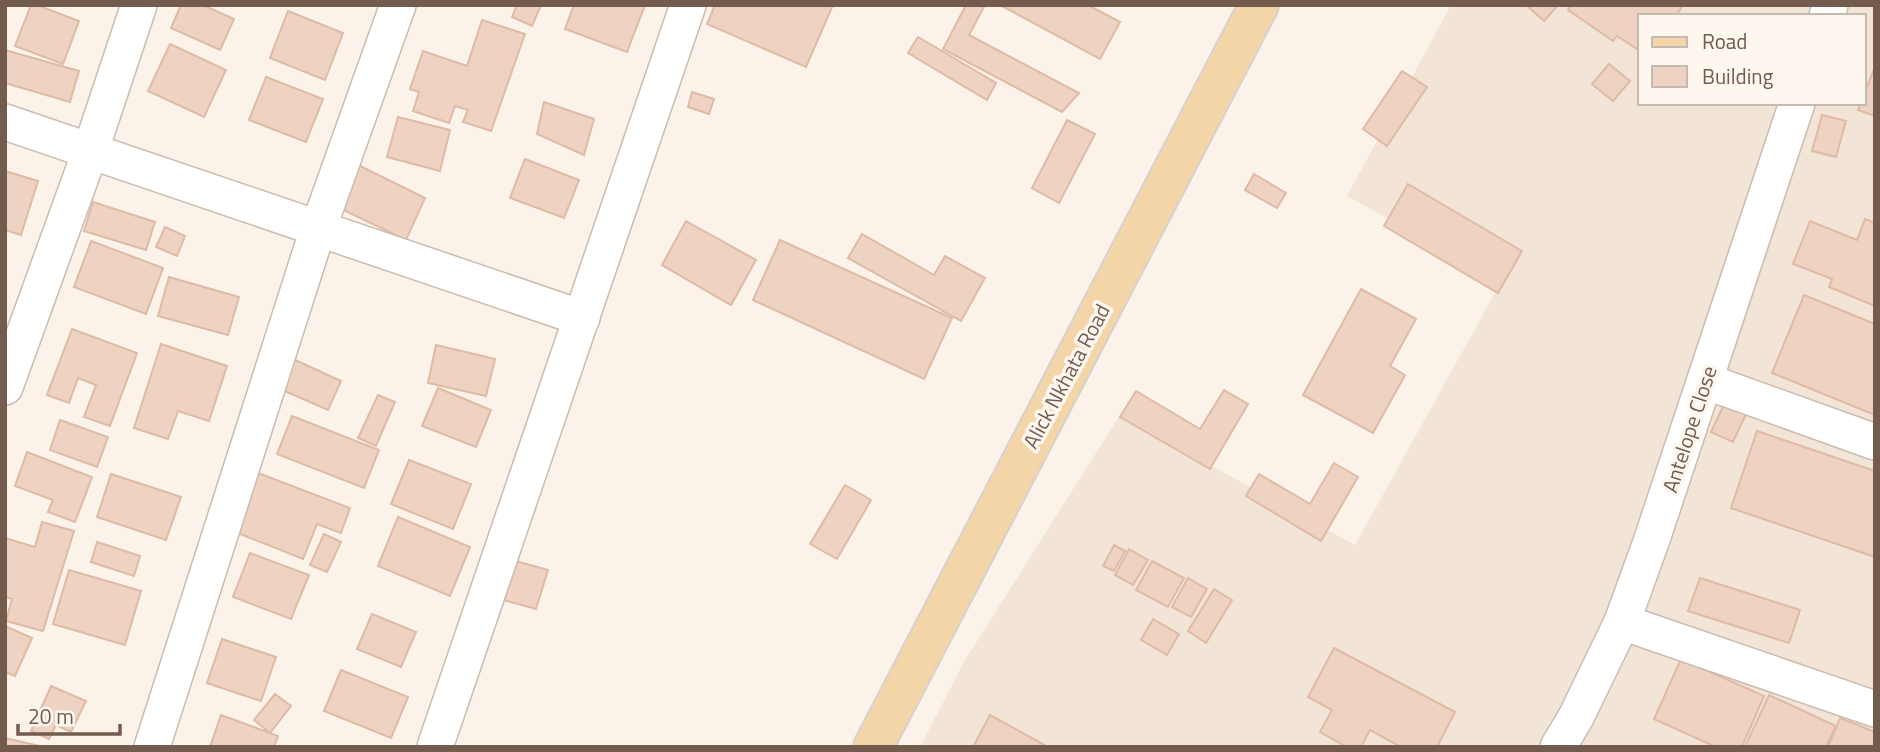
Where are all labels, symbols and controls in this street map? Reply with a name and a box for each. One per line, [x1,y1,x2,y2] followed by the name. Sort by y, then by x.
[1638,14,1866,105] legend
[1702,25,1747,57] text: Road
[1702,60,1774,92] text: Building
[1014,298,1118,454] street label: Alick Nkhata Road
[1653,361,1725,497] street label: Antelope Close
[18,692,119,736] scale bar
[28,700,74,732] text: 20 m

